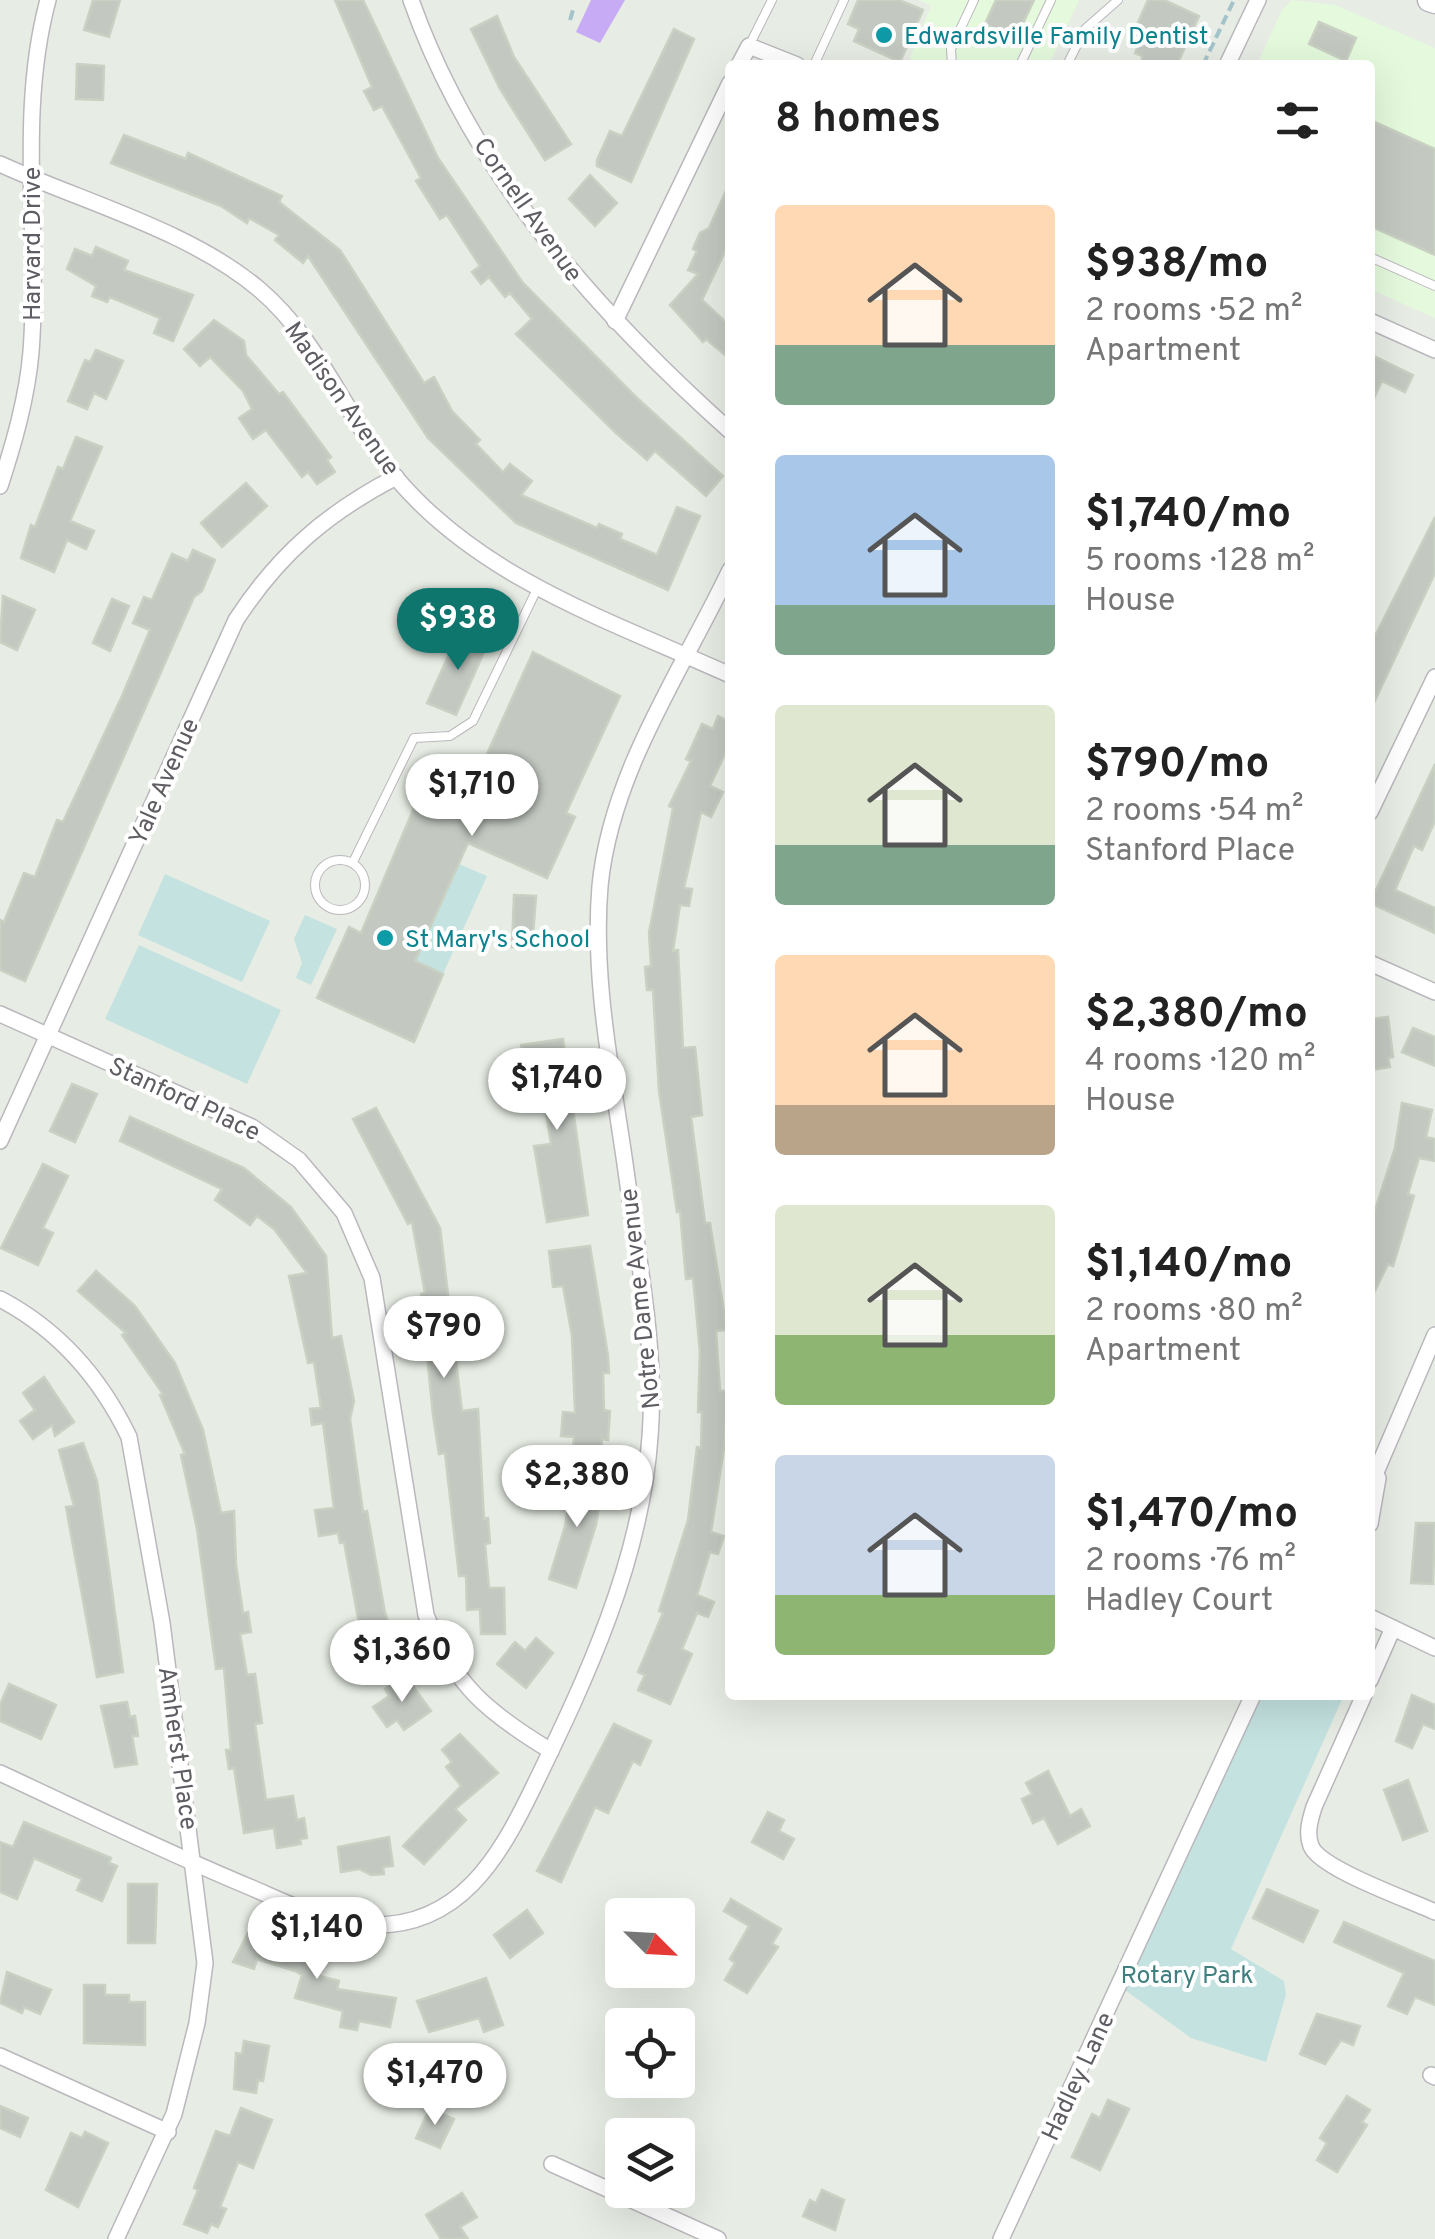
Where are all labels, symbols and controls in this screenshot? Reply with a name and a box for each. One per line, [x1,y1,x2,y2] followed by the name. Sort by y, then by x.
[904,22,1208,54] place label: Edwardsville Family Dentist
[873,24,895,46] marker: Edwardsville Family Dentist
[1270,93,1325,148] icon: filters
[775,94,941,147] text: 8 homes
[465,132,588,289] street label: Cornell Avenue
[18,167,50,321] street label: Harvard Drive
[1085,239,1268,292] text: $938/mo
[855,245,975,365] icon: home
[1085,292,1302,332] text: 2 rooms · 52 m²
[275,316,406,483] street label: Madison Avenue
[1085,332,1241,372] text: Apartment
[1085,489,1291,542] text: $1,740/mo
[855,495,975,615] icon: home
[1085,542,1315,582] text: 5 rooms · 128 m²
[1085,582,1175,622] text: House
[399,588,517,673] pin: $938
[419,600,497,640] text: $938
[123,714,208,851] street label: Yale Avenue
[1085,739,1269,792] text: $790/mo
[855,745,975,865] icon: home
[391,754,553,839] pin: $1,710
[427,766,517,806] text: $1,710
[1085,792,1304,832] text: 2 rooms · 54 m²
[1085,832,1295,872] text: Stanford Place
[405,925,590,957] place label: St Mary's School
[374,927,396,949] marker: St Mary's School
[1085,989,1308,1042] text: $2,380/mo
[855,995,975,1115] icon: home
[1085,1042,1316,1082] text: 4 rooms · 120 m²
[476,1048,638,1133] pin: $1,740
[103,1052,265,1150] street label: Stanford Place
[510,1060,604,1100] text: $1,740
[1085,1082,1175,1122] text: House
[614,1187,669,1411] street label: Notre Dame Avenue
[1085,1239,1292,1292] text: $1,140/mo
[855,1245,975,1365] icon: home
[1085,1292,1303,1332] text: 2 rooms · 80 m²
[385,1296,503,1381] pin: $790
[405,1308,483,1348] text: $790
[1085,1332,1241,1372] text: Apartment
[496,1445,658,1530] pin: $2,380
[524,1457,630,1497] text: $2,380
[1085,1489,1298,1542] text: $1,470/mo
[855,1495,975,1615] icon: home
[1085,1542,1296,1582] text: 2 rooms · 76 m²
[1085,1582,1273,1622] text: Hadley Court
[321,1620,483,1705] pin: $1,360
[352,1632,452,1672] text: $1,360
[149,1665,203,1832] street label: Amherst Place
[236,1897,398,1982] pin: $1,140
[605,1898,695,1988] north arrow
[605,1898,695,2208] map controls
[270,1909,364,1949] text: $1,140
[1120,1961,1254,1993] park label: Rotary Park
[605,2008,695,2098] button: locate
[1036,2008,1123,2147] street label: Hadley Lane
[354,2043,516,2128] pin: $1,470
[385,2055,485,2095] text: $1,470
[605,2118,695,2208] button: layers

